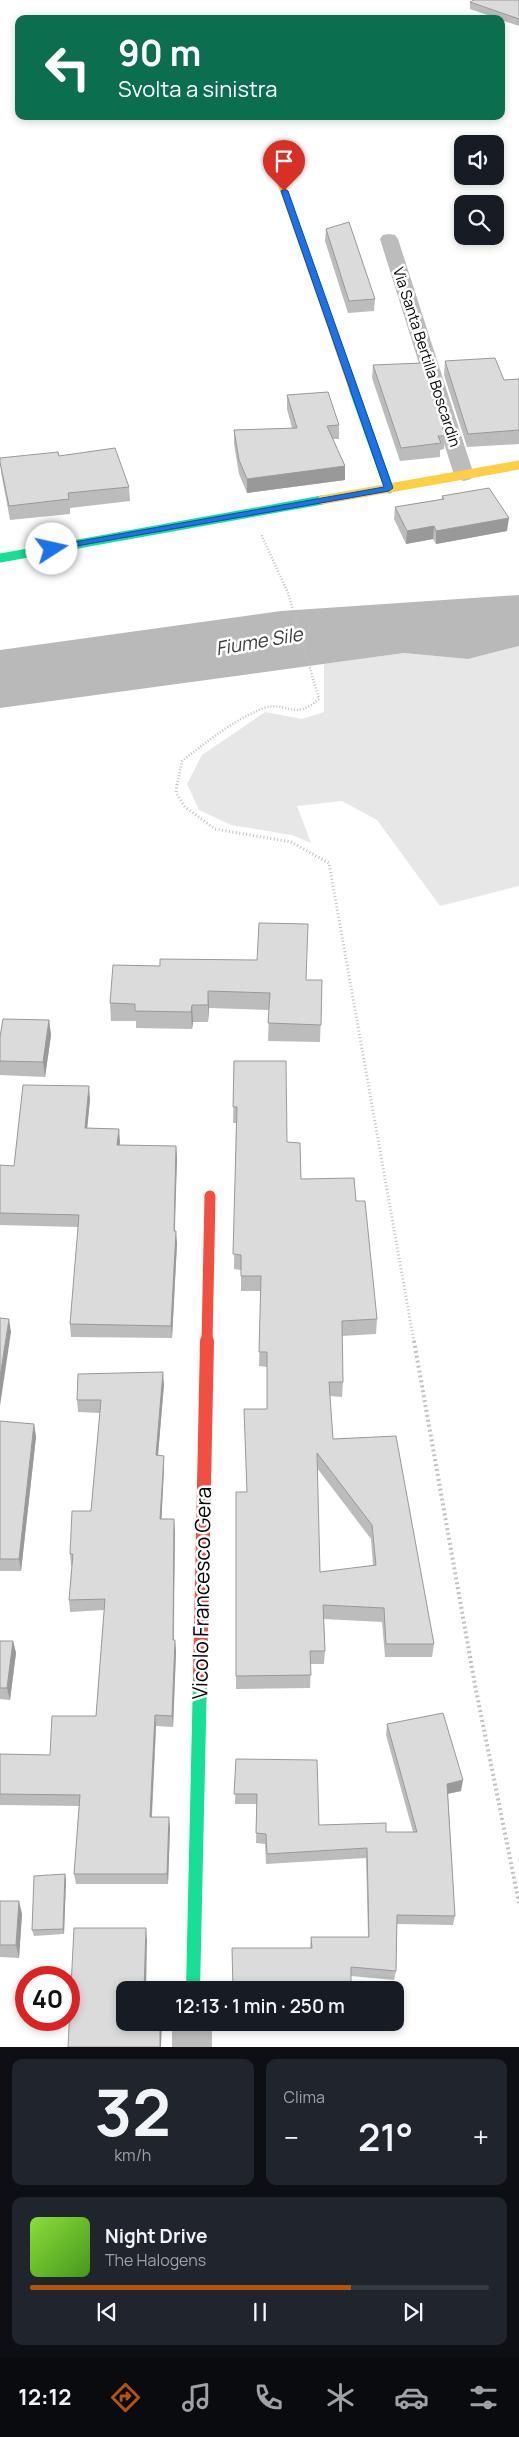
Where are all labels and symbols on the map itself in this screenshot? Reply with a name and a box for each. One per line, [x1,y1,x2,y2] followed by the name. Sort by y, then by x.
[263,140,305,191] pin
[388,265,466,450] street label: Via Santa Bertilla Boscardin
[25,522,77,574] position arrow
[213,620,306,661] water label: Fiume Sile
[185,1486,217,1700] street label: Vicolo Francesco Gera
[15,1966,80,2031] speed limit sign: 40

